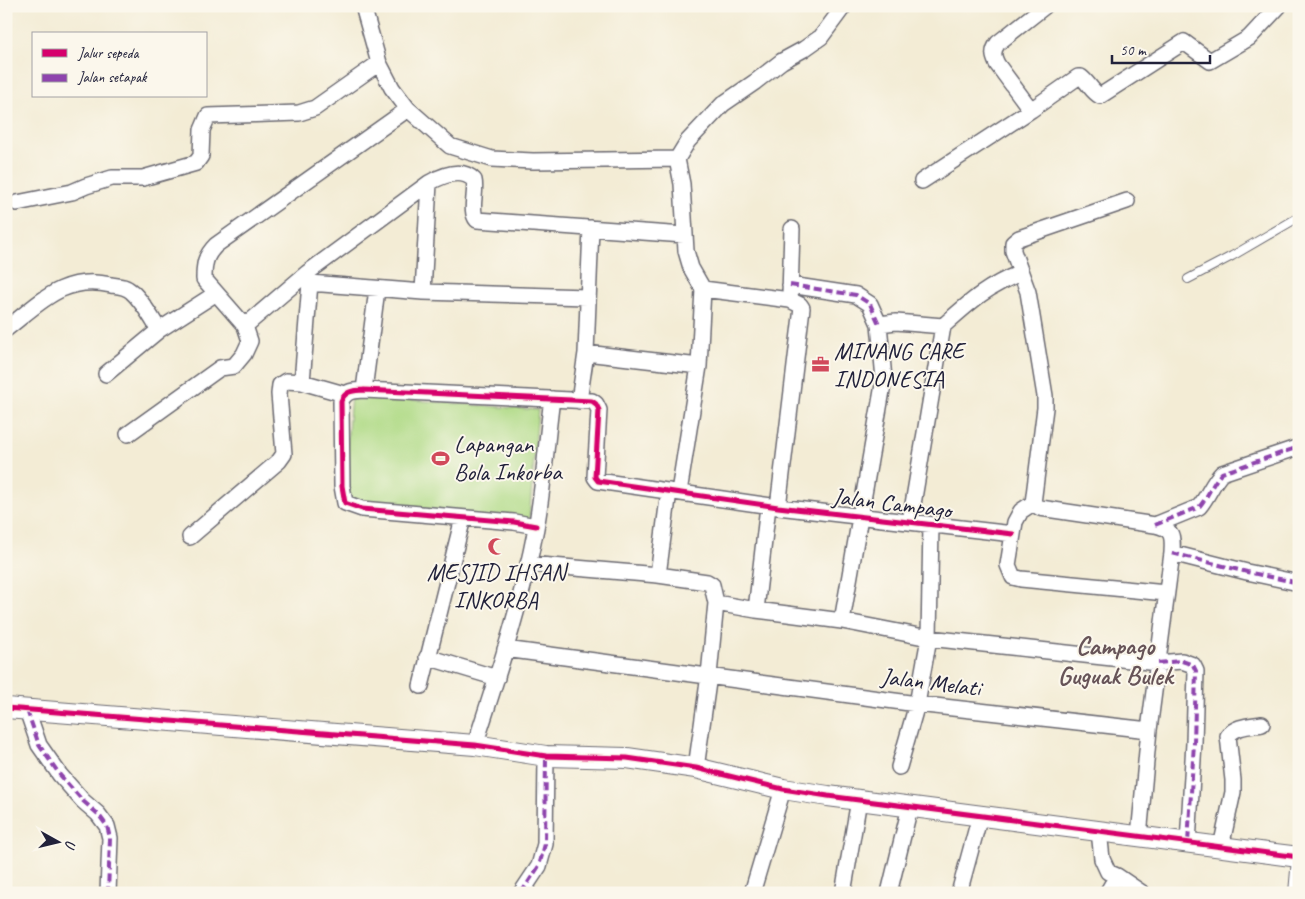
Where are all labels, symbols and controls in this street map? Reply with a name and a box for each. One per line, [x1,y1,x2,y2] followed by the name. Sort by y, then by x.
[32,32,208,98] legend
[1112,32,1210,64] scale bar
[1120,41,1147,60] text: 50 m
[77,44,140,63] text: Jalur sepeda
[77,68,148,87] text: Jalan setapak
[834,336,967,394] place label: MINANG CARE INDONESIA
[810,355,830,375] office icon: MINANG CARE INDONESIA
[454,429,563,487] place label: Lapangan Bola Inkorba
[430,448,450,468] sports icon: Lapangan Bola Inkorba
[830,481,956,525] street label: Jalan Campago
[486,536,506,556] mosque icon: MESJID IHSAN INKORBA
[427,557,569,615] place label: MESJID IHSAN INKORBA
[1058,629,1175,692] district label: Campago Guguak Bulek
[879,661,985,703] street label: Jalan Melati
[32,816,82,866] north arrow
[61,839,79,851] text: U

